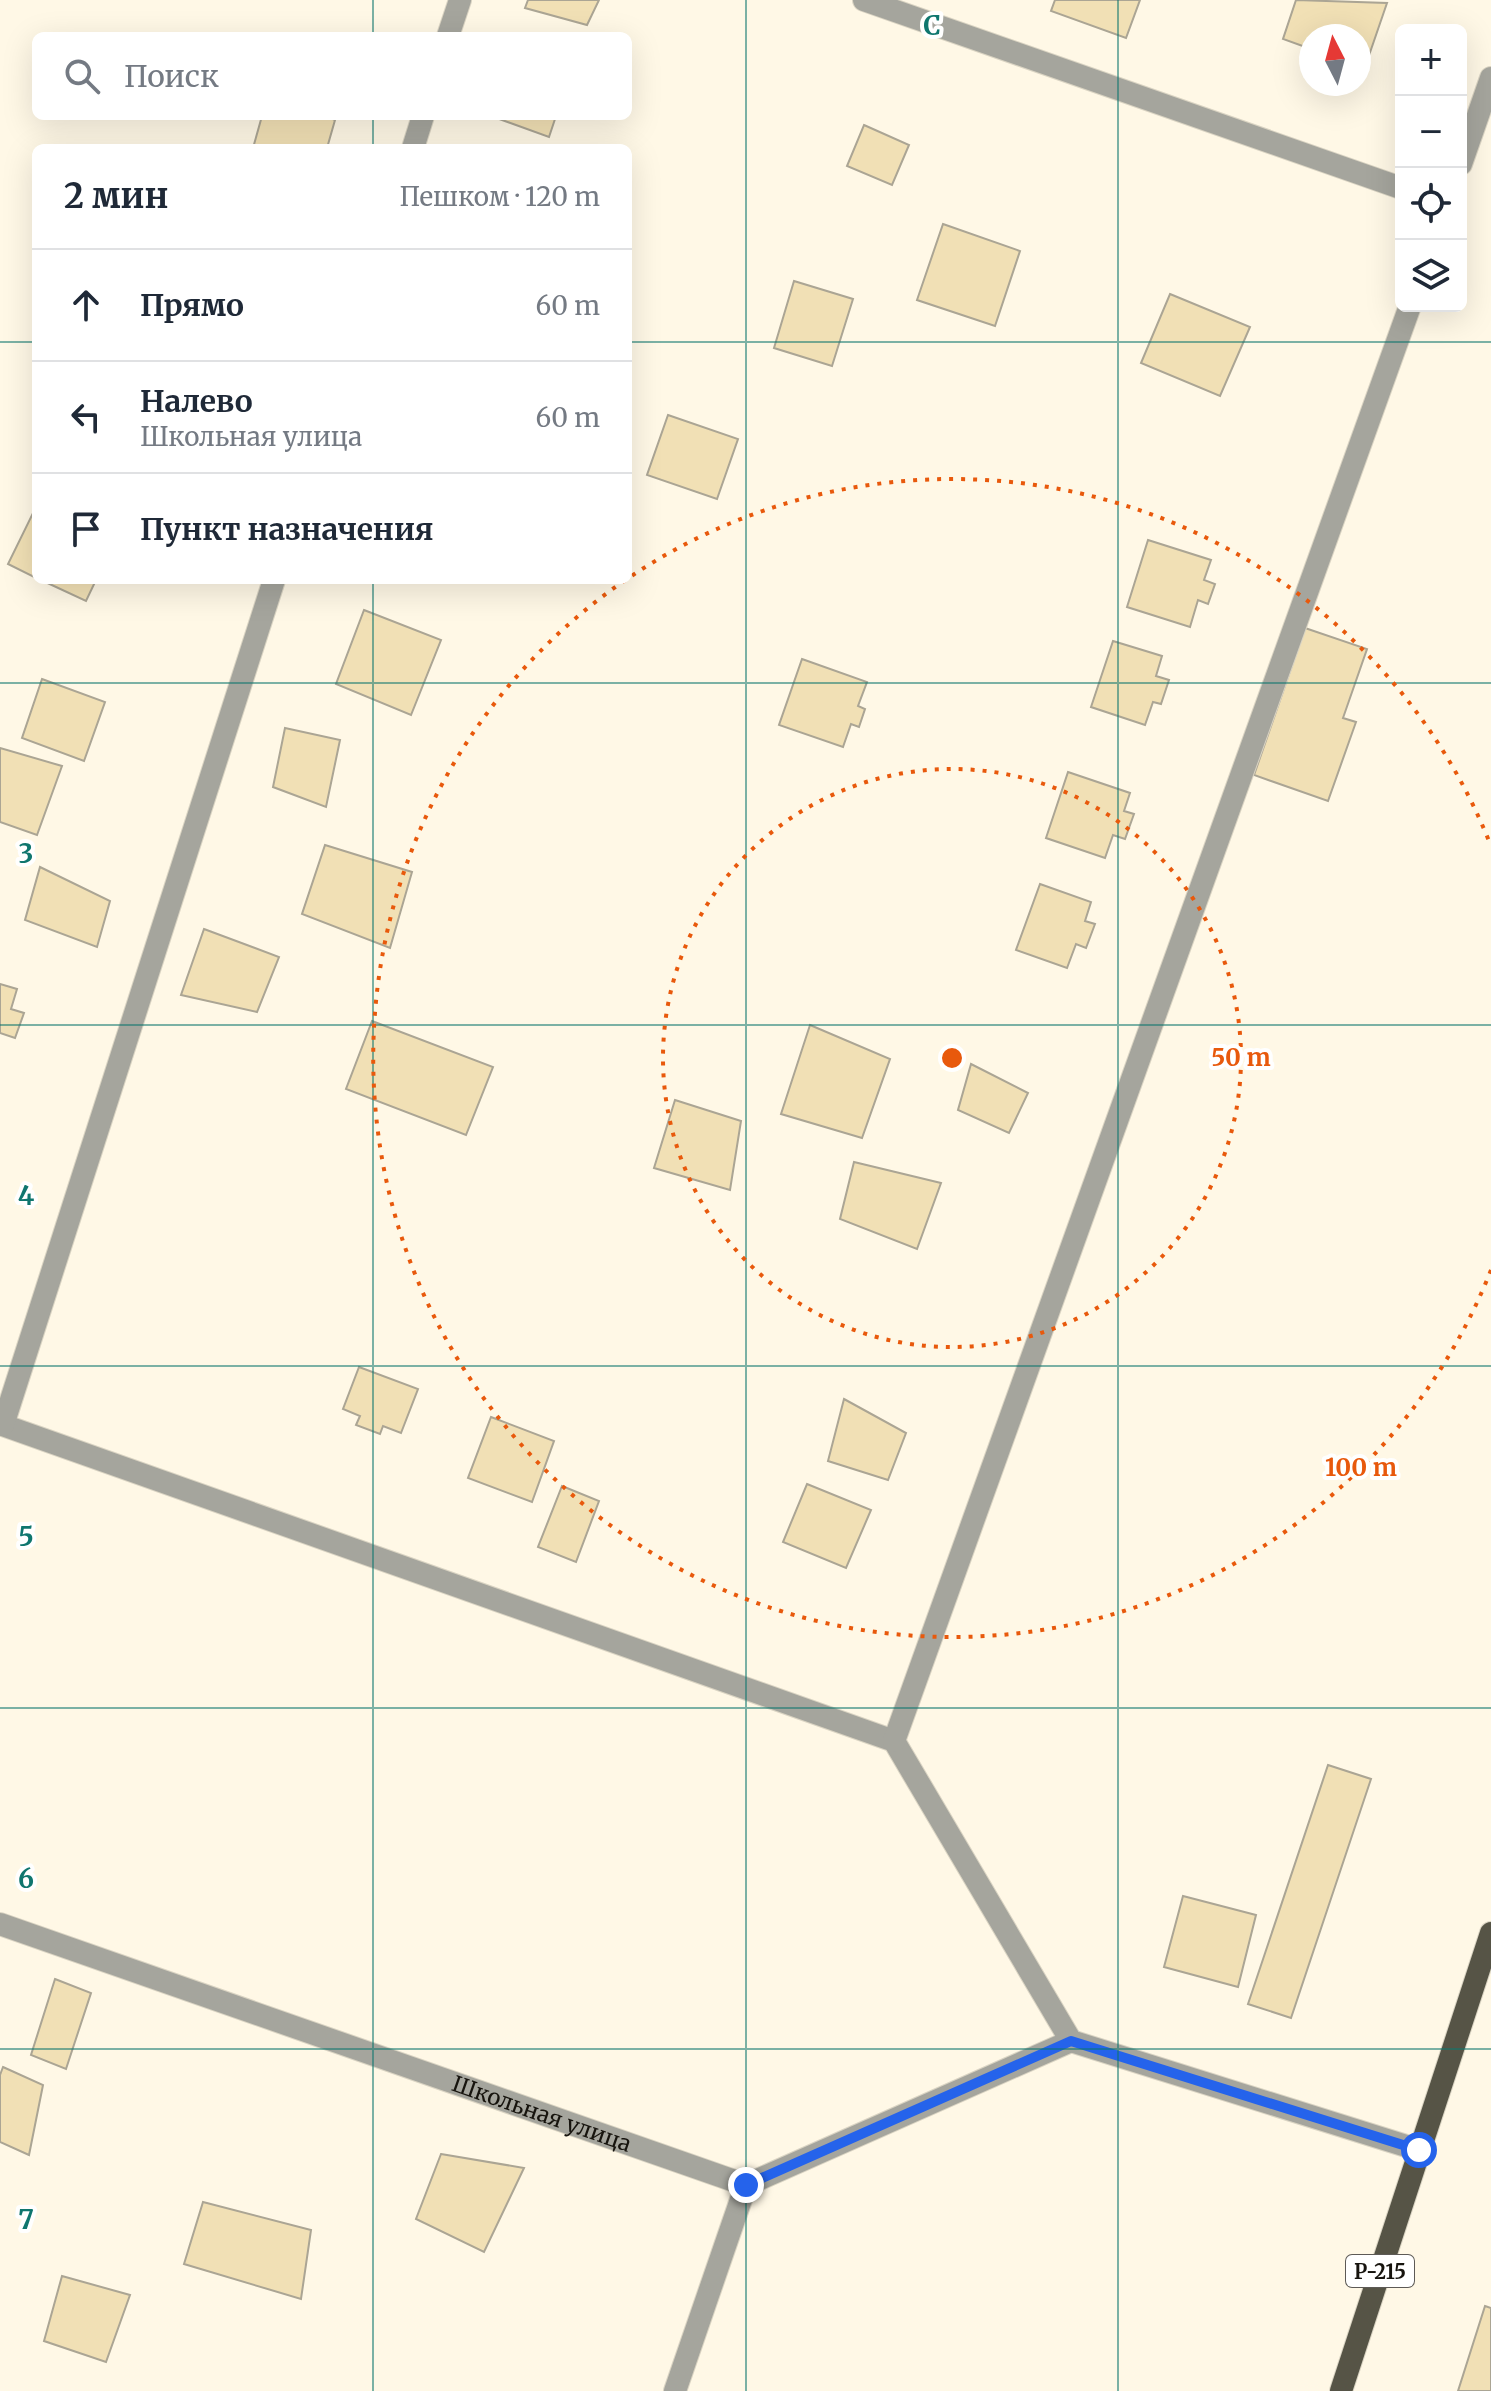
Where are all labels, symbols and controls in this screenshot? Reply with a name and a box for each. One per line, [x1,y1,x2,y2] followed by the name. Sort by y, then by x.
[923,9,941,42] text: C
[1299,24,1371,96] north arrow
[1395,24,1467,312] map controls
[1395,24,1467,96] button: +
[32,32,632,120] search box
[60,54,104,98] icon: search
[124,57,219,95] text: Поиск
[1395,96,1467,168] button: −
[1395,168,1467,240] button: locate
[64,175,168,217] text: 2 мин
[399,180,600,213] text: Пешком · 120 m
[1395,240,1467,312] button: layers
[64,283,108,327] icon: ahead
[140,286,244,324] text: Прямо
[536,289,600,322] text: 60 m
[140,382,253,420] text: Налево
[64,395,108,439] icon: left
[536,401,600,434] text: 60 m
[140,420,362,453] text: Школьная улица
[64,507,108,551] icon: arrive
[140,510,434,548] text: Пункт назначения
[19,837,33,870] text: 3
[1211,1042,1271,1073] text: 50 m
[938,1044,966,1072] centre of rings
[18,1179,35,1212] text: 4
[1325,1452,1397,1483] text: 100 m
[18,1520,34,1553] text: 5
[18,1862,34,1895] text: 6
[448,2069,635,2158] street label: Школьная улица
[1401,2132,1437,2168] route start
[728,2167,764,2203] route end
[18,2203,34,2236] text: 7
[1346,2255,1414,2287] road number: P-215

